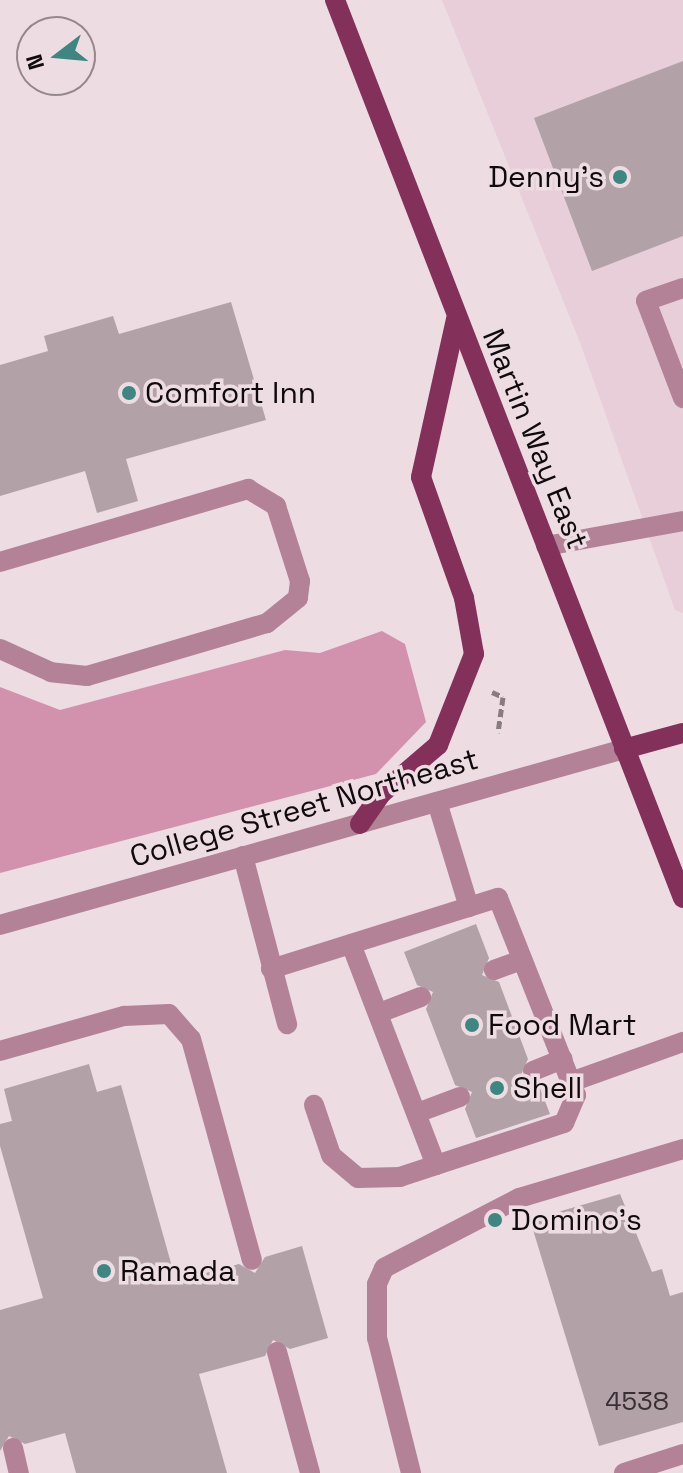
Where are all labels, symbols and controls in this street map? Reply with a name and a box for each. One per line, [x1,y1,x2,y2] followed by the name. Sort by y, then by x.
[16,16,96,96] north arrow
[19,51,50,73] text: N
[488,159,604,195] place label: Denny's
[611,168,629,186] marker: Denny's
[474,324,596,554] street label: Martin Way East
[145,375,316,411] place label: Comfort Inn
[120,384,138,402] marker: Comfort Inn
[126,741,482,875] street label: College Street Northeast
[488,1007,636,1043] place label: Food Mart
[463,1016,481,1034] marker: Food Mart
[513,1070,582,1106] place label: Shell
[488,1079,506,1097] marker: Shell
[511,1202,642,1238] place label: Domino's
[486,1211,504,1229] marker: Domino's
[120,1253,235,1289] place label: Ramada
[95,1262,113,1280] marker: Ramada
[605,1386,669,1418] house number: 4538

